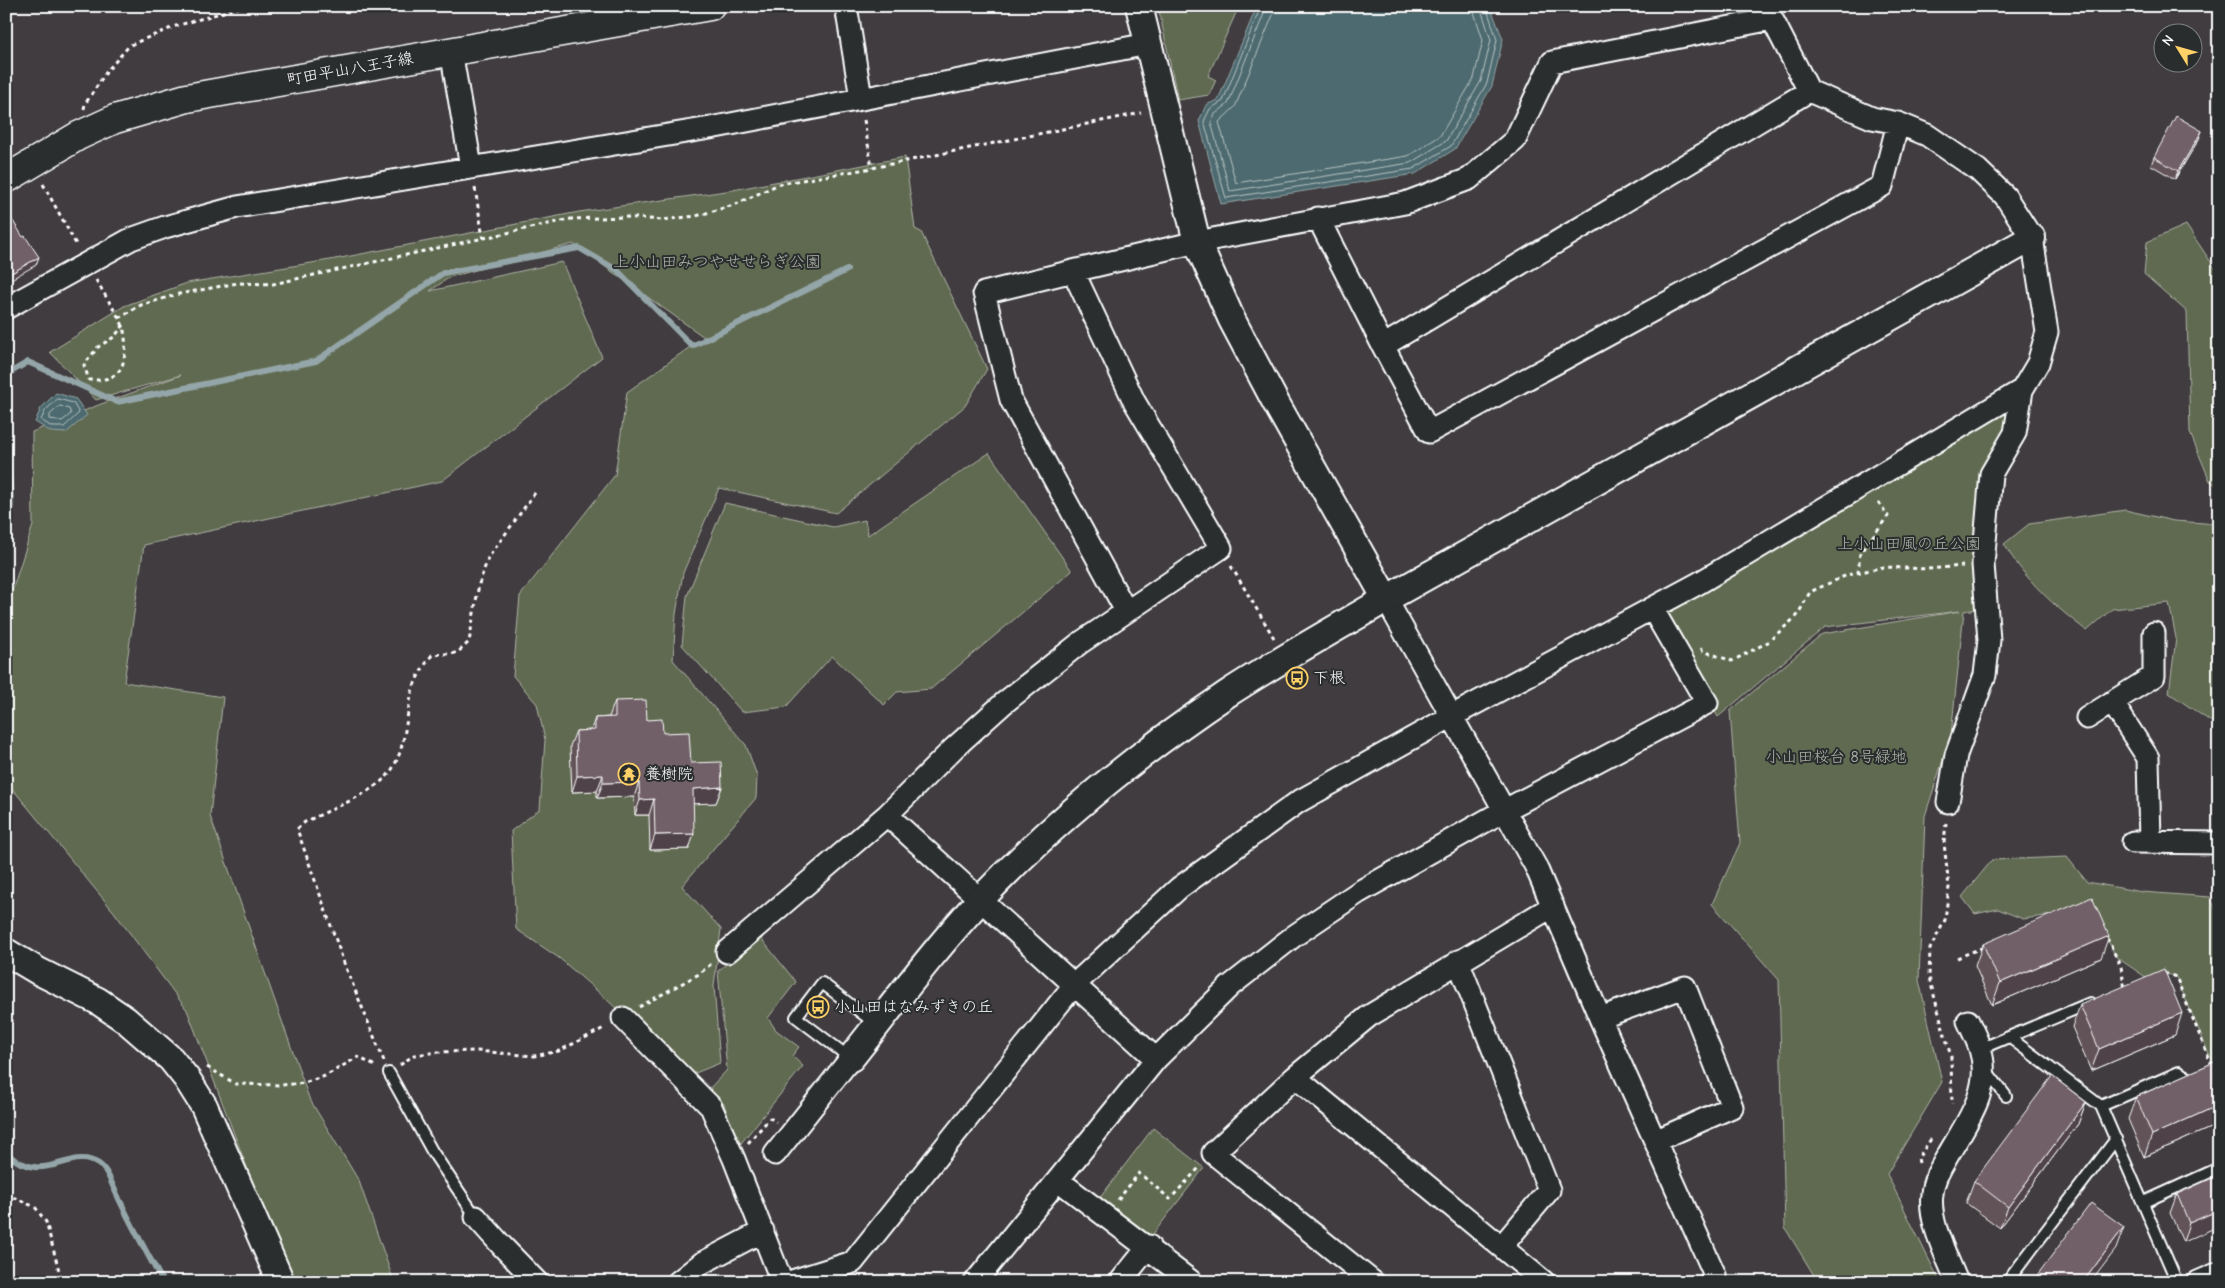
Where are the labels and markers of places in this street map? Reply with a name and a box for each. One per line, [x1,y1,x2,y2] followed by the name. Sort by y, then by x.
[1285,666,1309,690] bus stop icon: 下根
[1313,669,1345,687] place label: 下根
[617,762,641,786] temple icon: 養樹院
[645,765,693,783] place label: 養樹院
[806,995,830,1019] bus stop icon: 小山田はなみずきの丘
[834,998,993,1016] place label: 小山田はなみずきの丘

